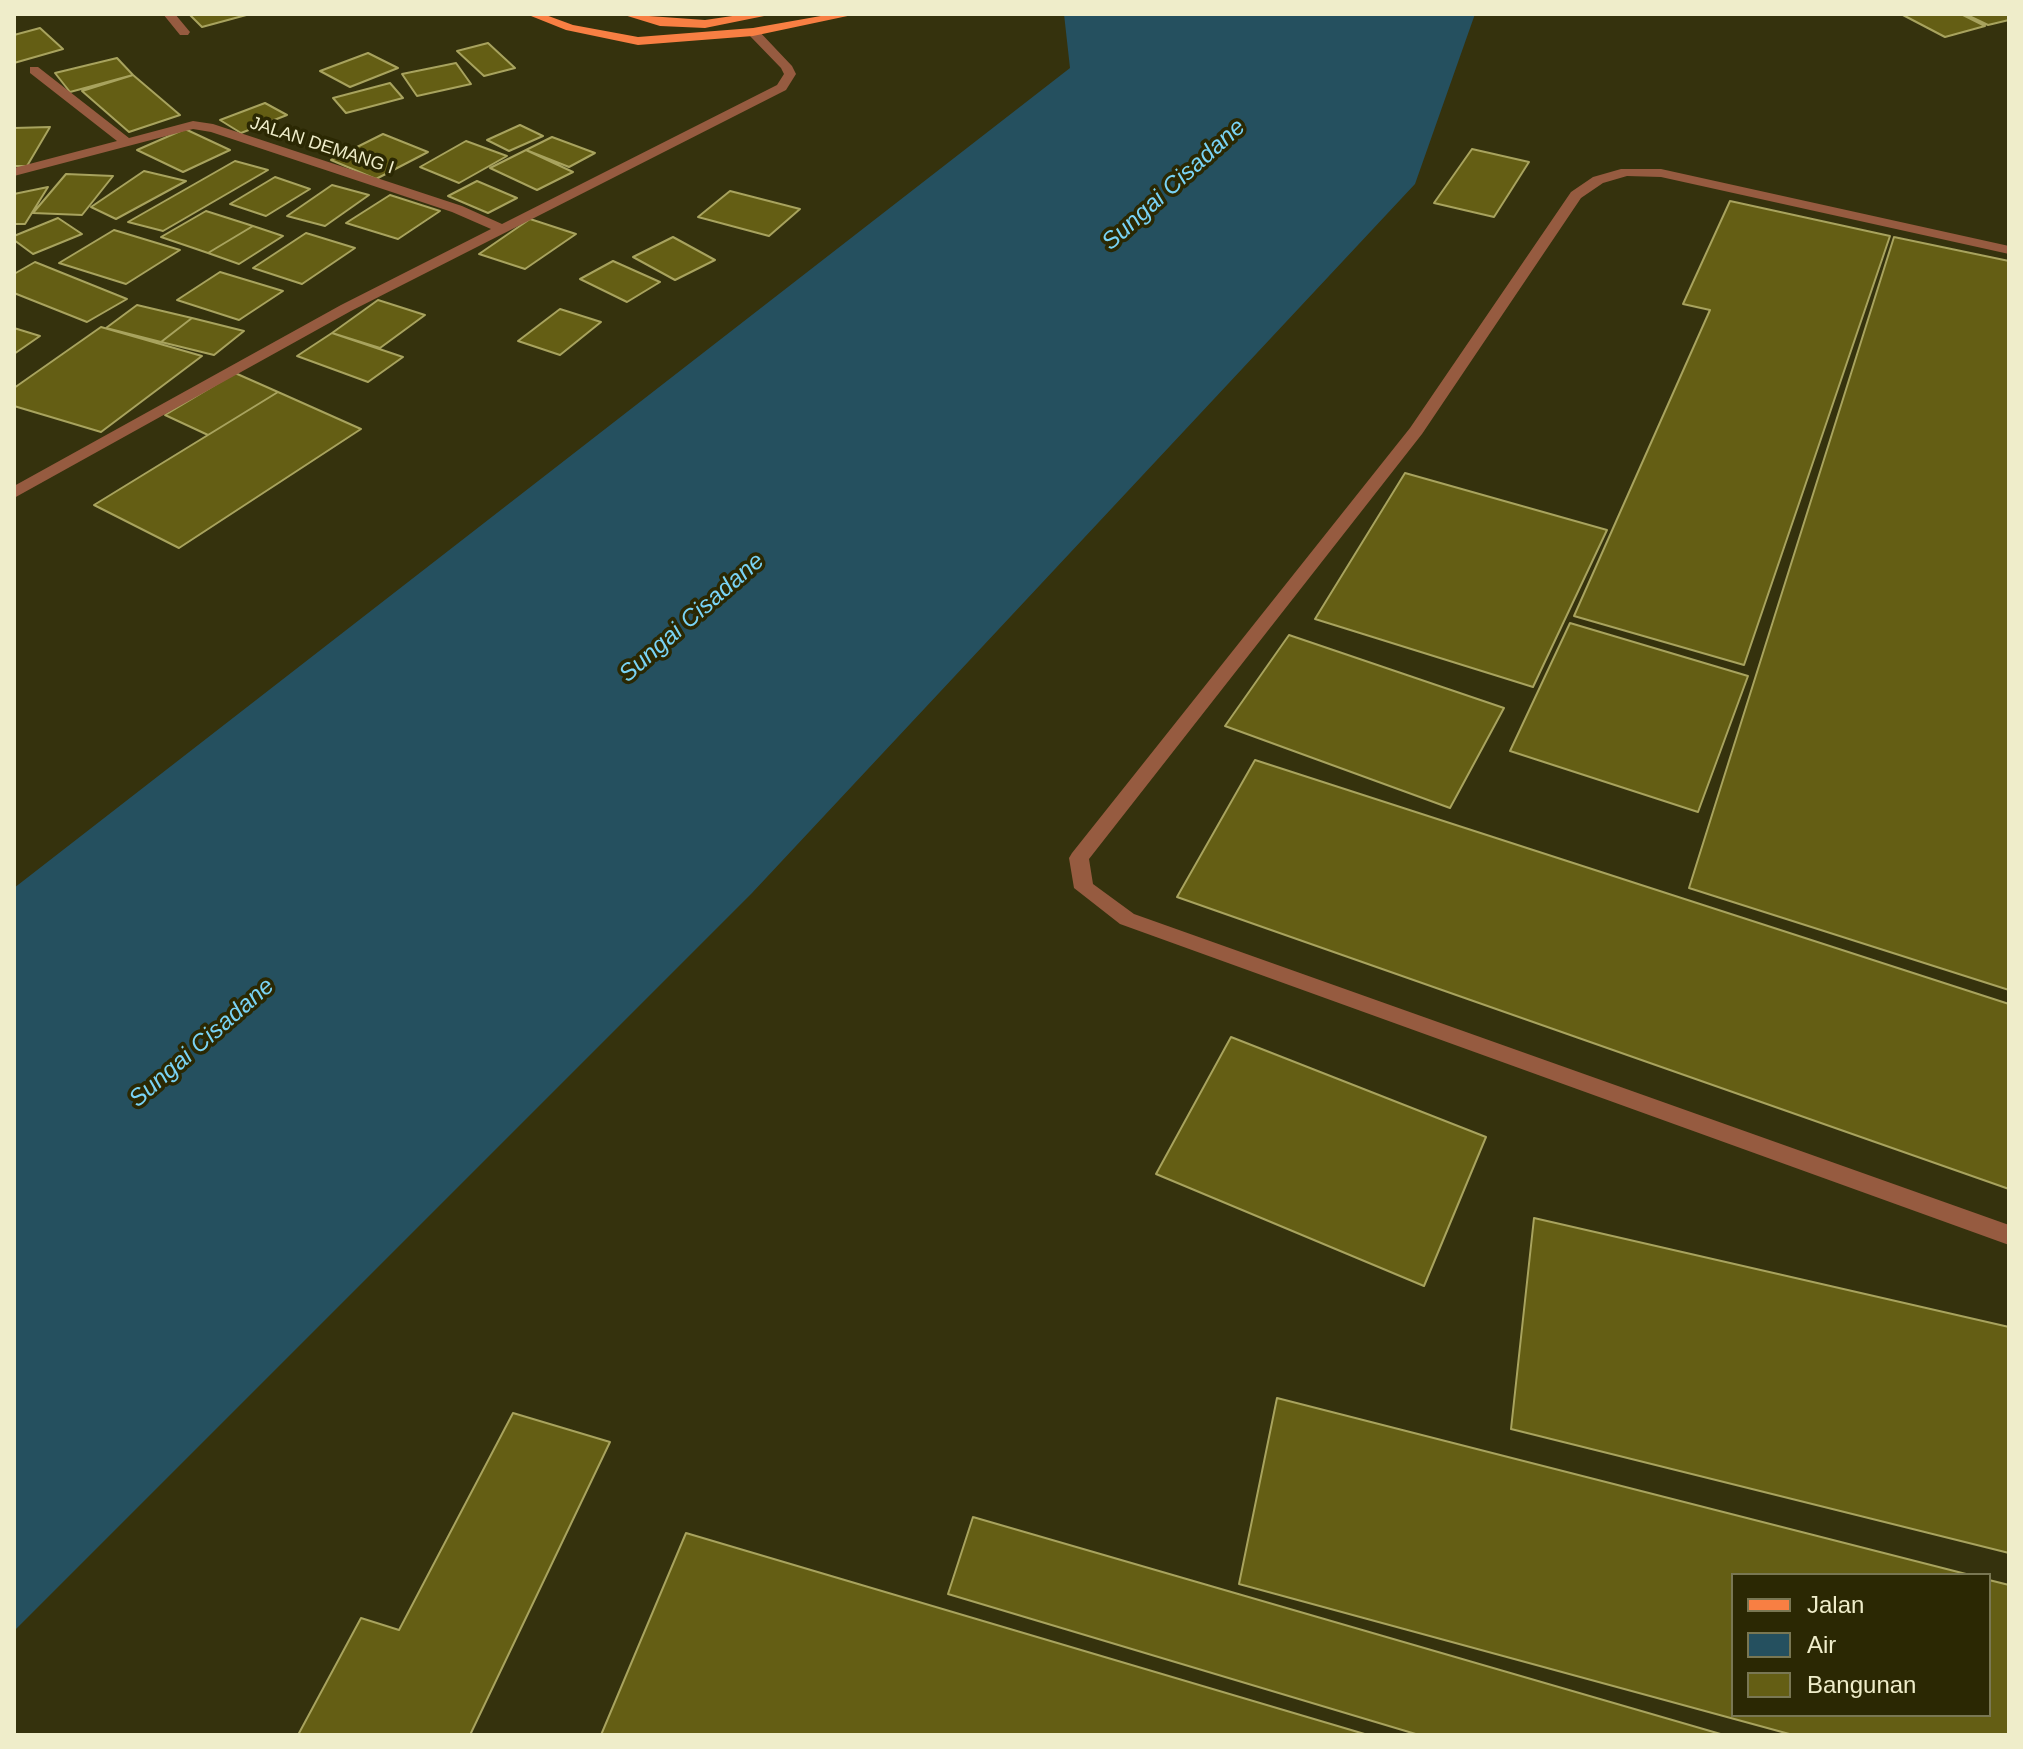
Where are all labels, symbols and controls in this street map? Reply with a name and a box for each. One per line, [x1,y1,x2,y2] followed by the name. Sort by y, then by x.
[247,113,397,179] street label: JALAN DEMANG I
[1096,113,1252,257] water label: Sungai Cisadane
[614,547,770,689] water label: Sungai Cisadane
[124,972,280,1114] water label: Sungai Cisadane
[1731,1573,1991,1717] legend
[1807,1591,1864,1618] text: Jalan
[1807,1631,1836,1658] text: Air
[1807,1671,1916,1698] text: Bangunan

